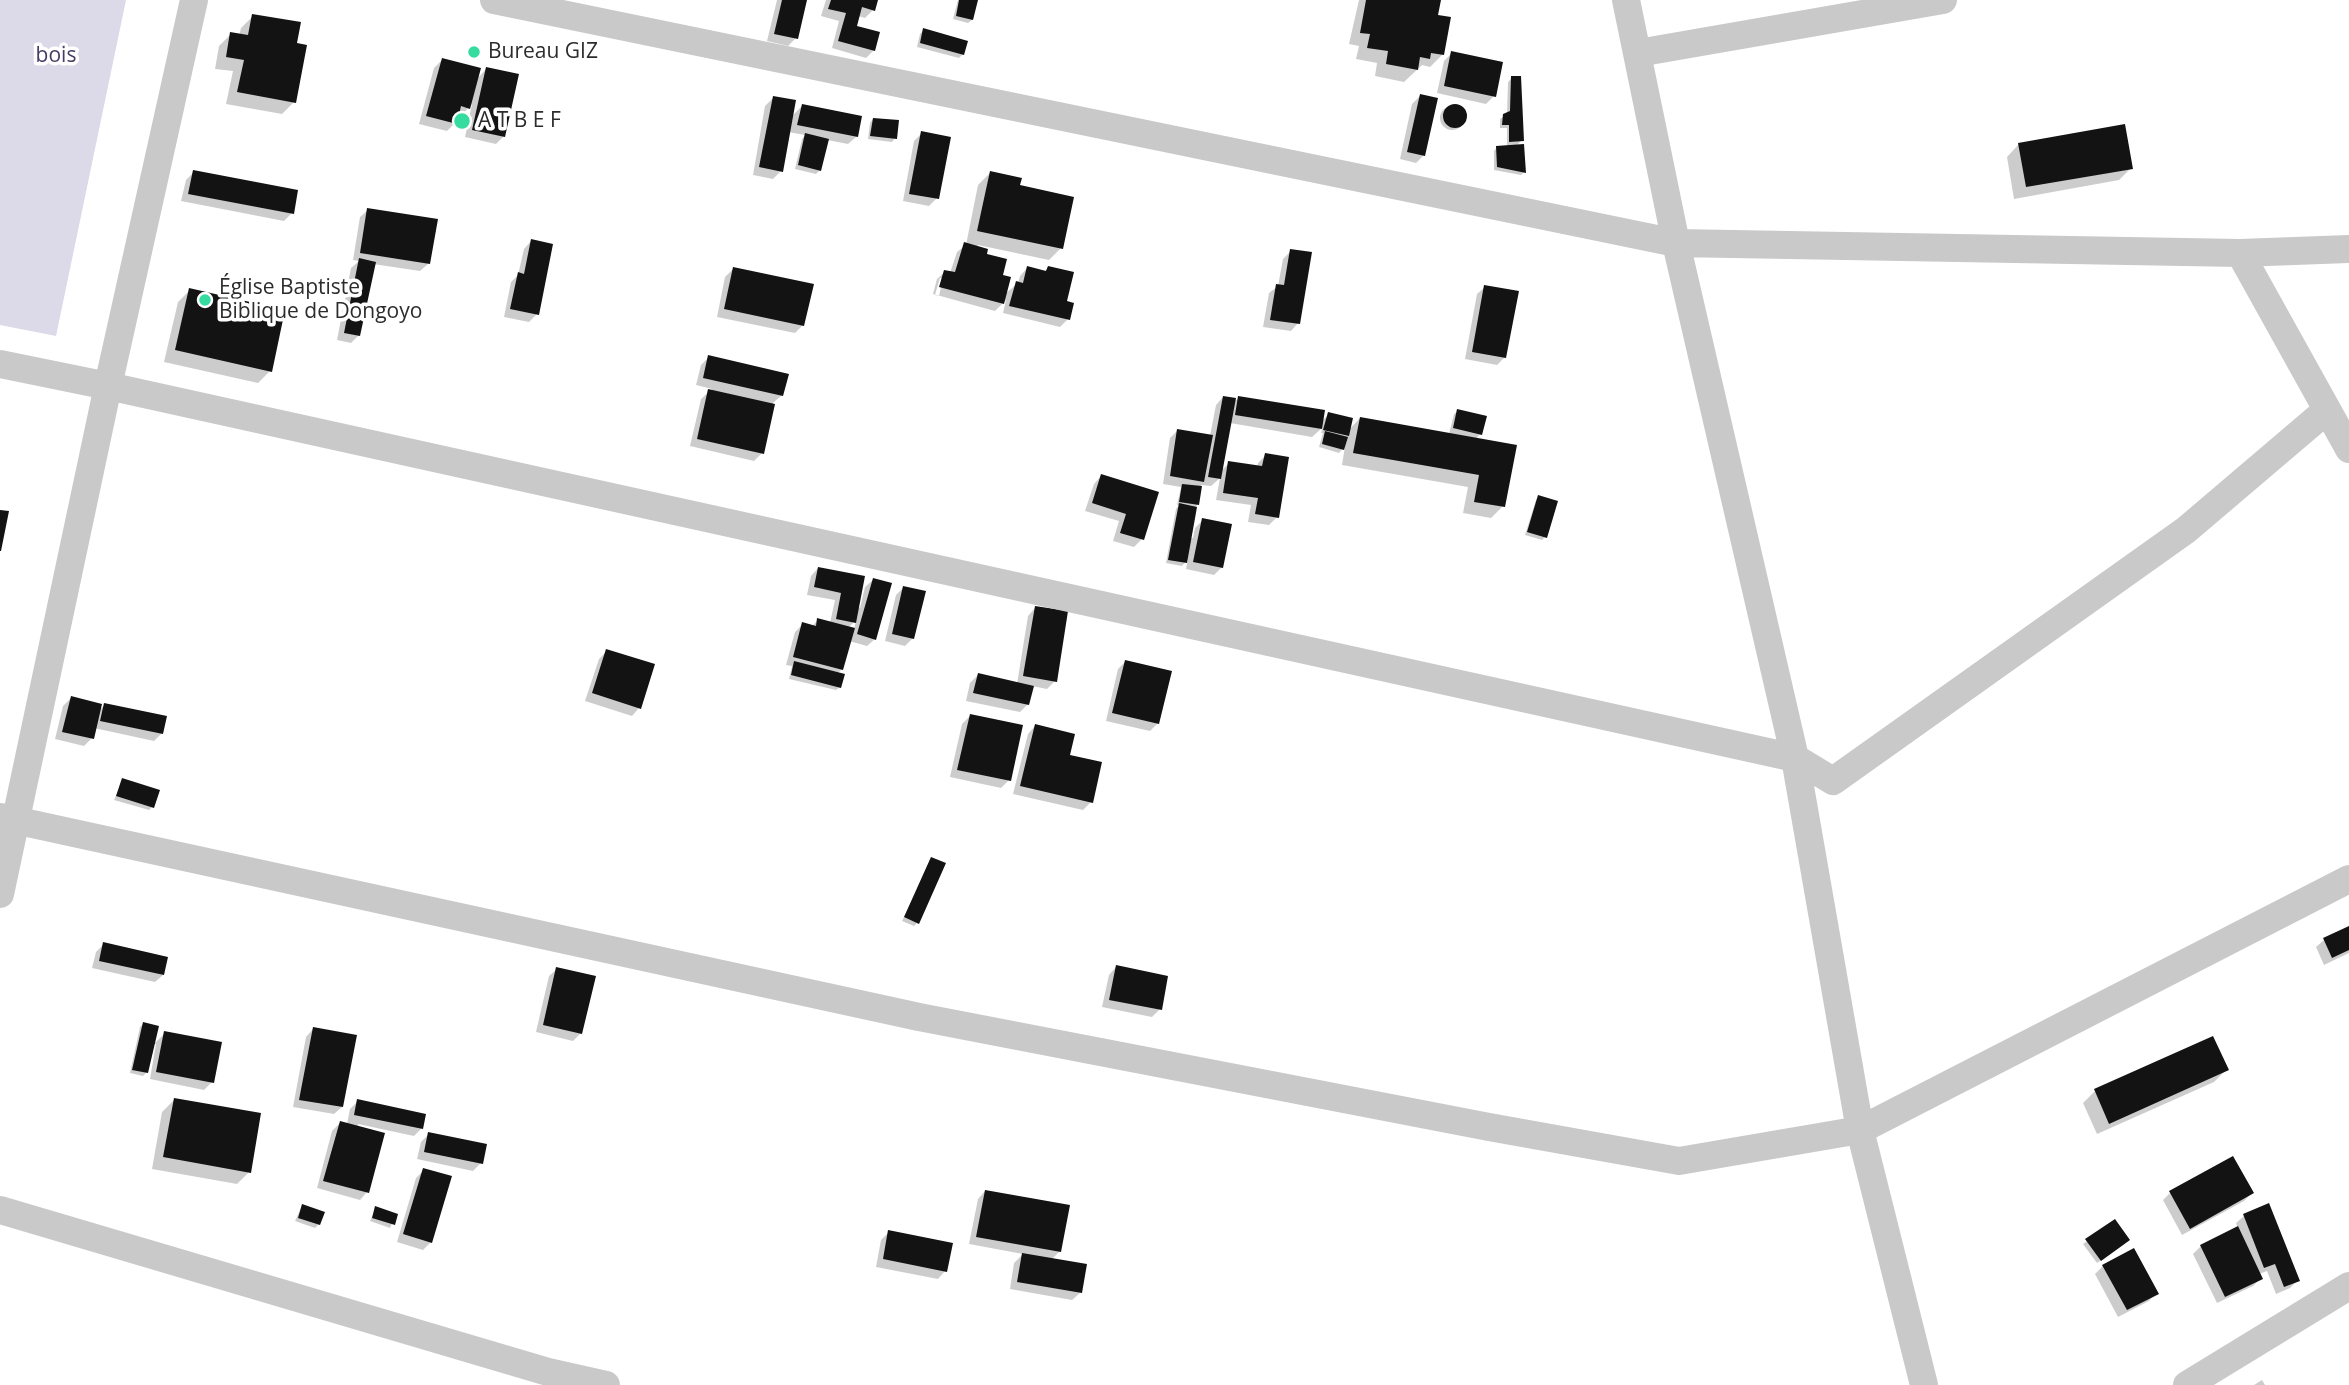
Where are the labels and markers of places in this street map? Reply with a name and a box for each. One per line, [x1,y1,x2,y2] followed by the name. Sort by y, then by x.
[488,39,598,65] place label: Bureau GIZ
[466,44,482,60] marker: Bureau GIZ
[478,108,561,134] place label: A T B E F
[452,111,472,131] marker: A T B E F
[219,275,422,325] place label: Église Baptiste Biblique de Dongoyo
[197,292,213,308] marker: Église Baptiste Biblique de Dongoyo

